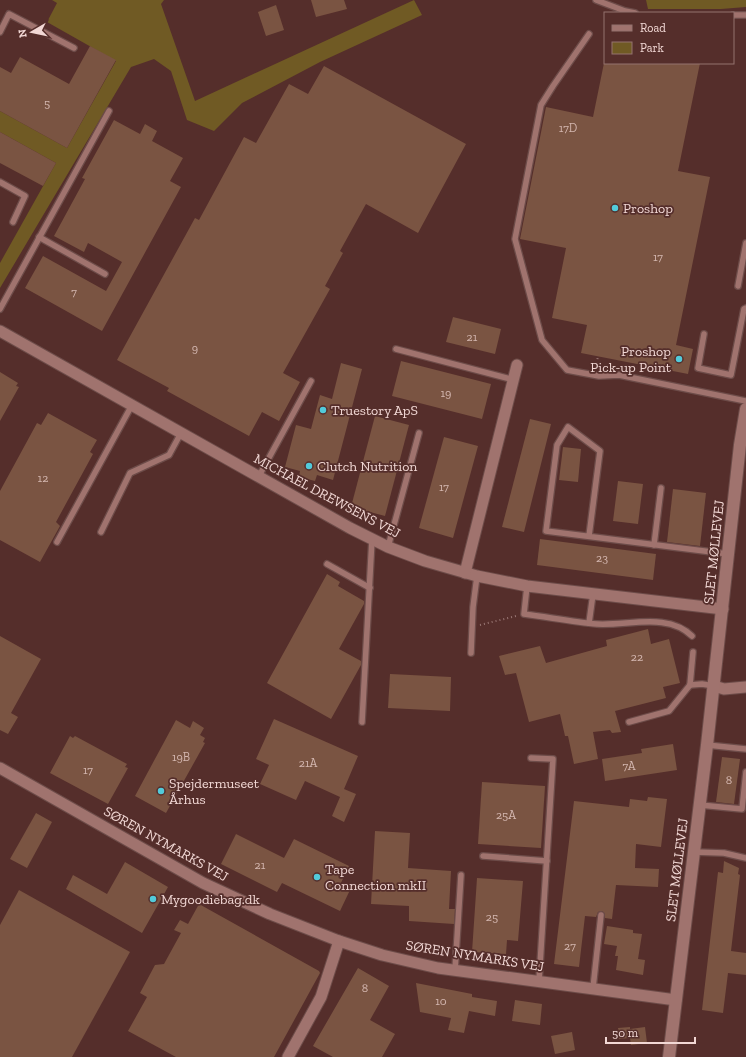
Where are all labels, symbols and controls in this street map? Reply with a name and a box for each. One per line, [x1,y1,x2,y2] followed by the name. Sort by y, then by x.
[12,12,52,52] north arrow
[604,12,734,64] legend
[640,21,666,35] text: Road
[15,28,30,39] text: N
[640,41,665,55] text: Park
[44,96,50,110] house number: 5
[559,121,577,135] house number: 17D
[623,200,673,217] place label: Proshop
[610,203,620,213] marker: Proshop
[653,250,663,264] house number: 17
[71,285,77,299] house number: 7
[467,330,478,344] house number: 21
[192,341,198,355] house number: 9
[590,343,672,376] place label: Proshop Pick-up Point
[674,354,684,364] marker: Proshop Pick-up Point
[441,386,452,400] house number: 19
[331,402,418,419] place label: Truestory ApS
[318,405,328,415] marker: Truestory ApS
[251,450,403,542] street label: MICHAEL DREWSENS VEJ
[317,458,417,475] place label: Clutch Nutrition
[304,461,314,471] marker: Clutch Nutrition
[38,471,48,485] house number: 12
[439,480,449,494] house number: 17
[700,499,728,605] street label: SLET MØLLEVEJ
[596,551,608,565] house number: 23
[631,650,643,664] house number: 22
[172,750,190,764] house number: 19B
[299,756,318,770] house number: 21A
[622,759,636,773] house number: 7A
[83,763,93,777] house number: 17
[726,773,732,787] house number: 8
[169,775,260,808] place label: Spejdermuseet Århus
[156,786,166,796] marker: Spejdermuseet Århus
[101,803,231,885] street label: SØREN NYMARKS VEJ
[496,808,516,822] house number: 25A
[662,817,692,923] street label: SLET MØLLEVEJ
[255,858,266,872] house number: 21
[325,861,426,894] place label: Tape Connection mkII
[312,872,322,882] marker: Tape Connection mkII
[161,891,260,908] place label: Mygoodiebag.dk
[148,894,158,904] marker: Mygoodiebag.dk
[486,910,498,924] house number: 25
[405,937,545,975] street label: SØREN NYMARKS VEJ
[564,939,576,953] house number: 27
[362,981,368,995] house number: 8
[435,994,447,1008] house number: 10
[606,1019,695,1045] scale bar
[612,1026,639,1040] text: 50 m

